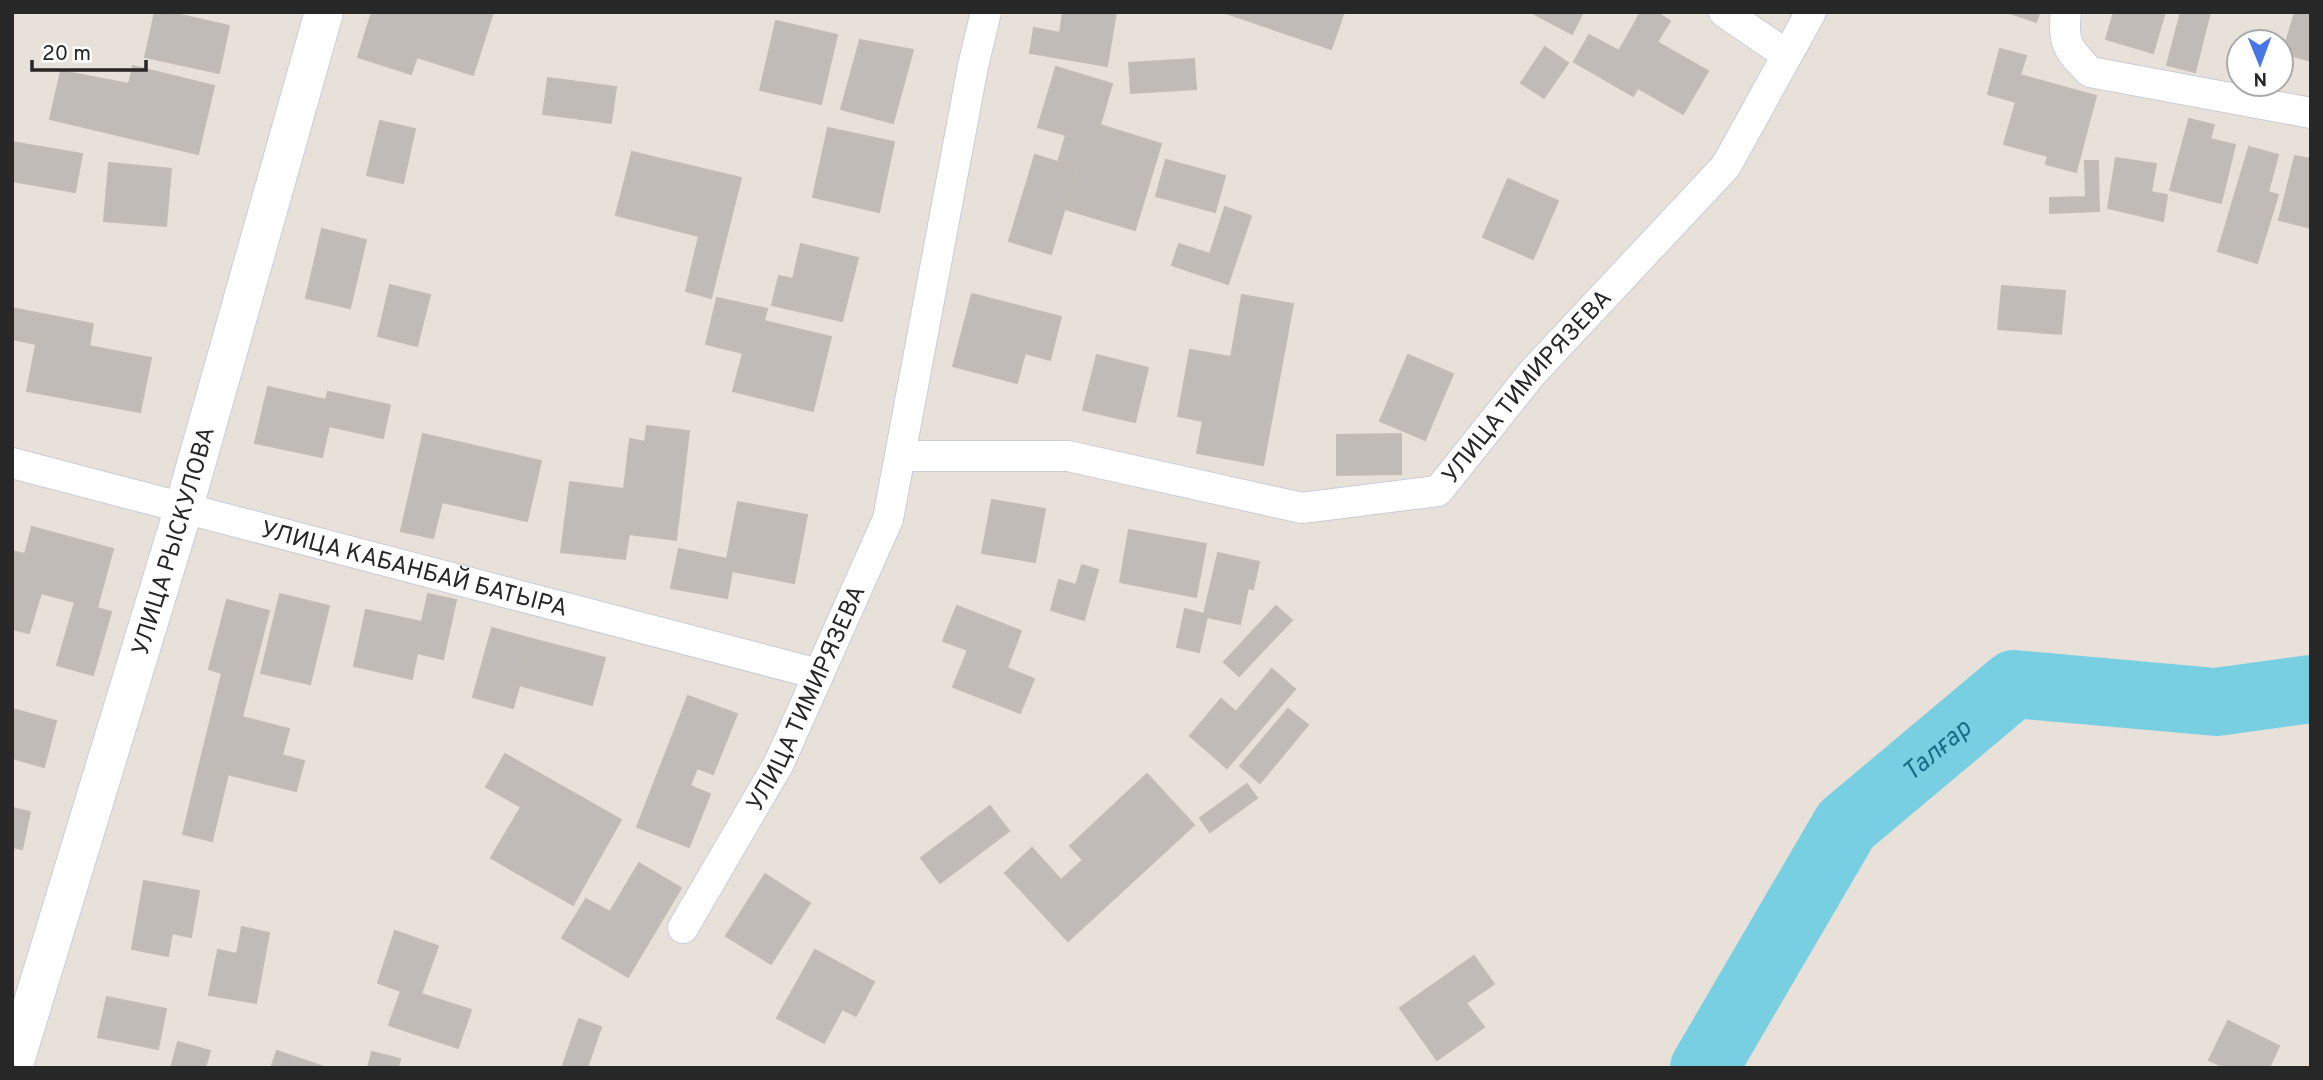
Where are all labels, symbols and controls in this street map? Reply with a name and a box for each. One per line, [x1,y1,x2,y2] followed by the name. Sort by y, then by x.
[32,28,145,72] scale bar
[2225,28,2295,98] north arrow
[42,41,91,68] text: 20 m
[2253,66,2267,90] text: N
[1437,284,1619,491] street label: УЛИЦА ТИМИРЯЗЕВА
[127,424,223,659] street label: УЛИЦА РЫСКУЛОВА
[257,516,571,625] street label: УЛИЦА КАБАНБАЙ БАТЫРА
[741,581,873,817] street label: УЛИЦА ТИМИРЯЗЕВА
[1896,712,1980,790] water label: Талғар

